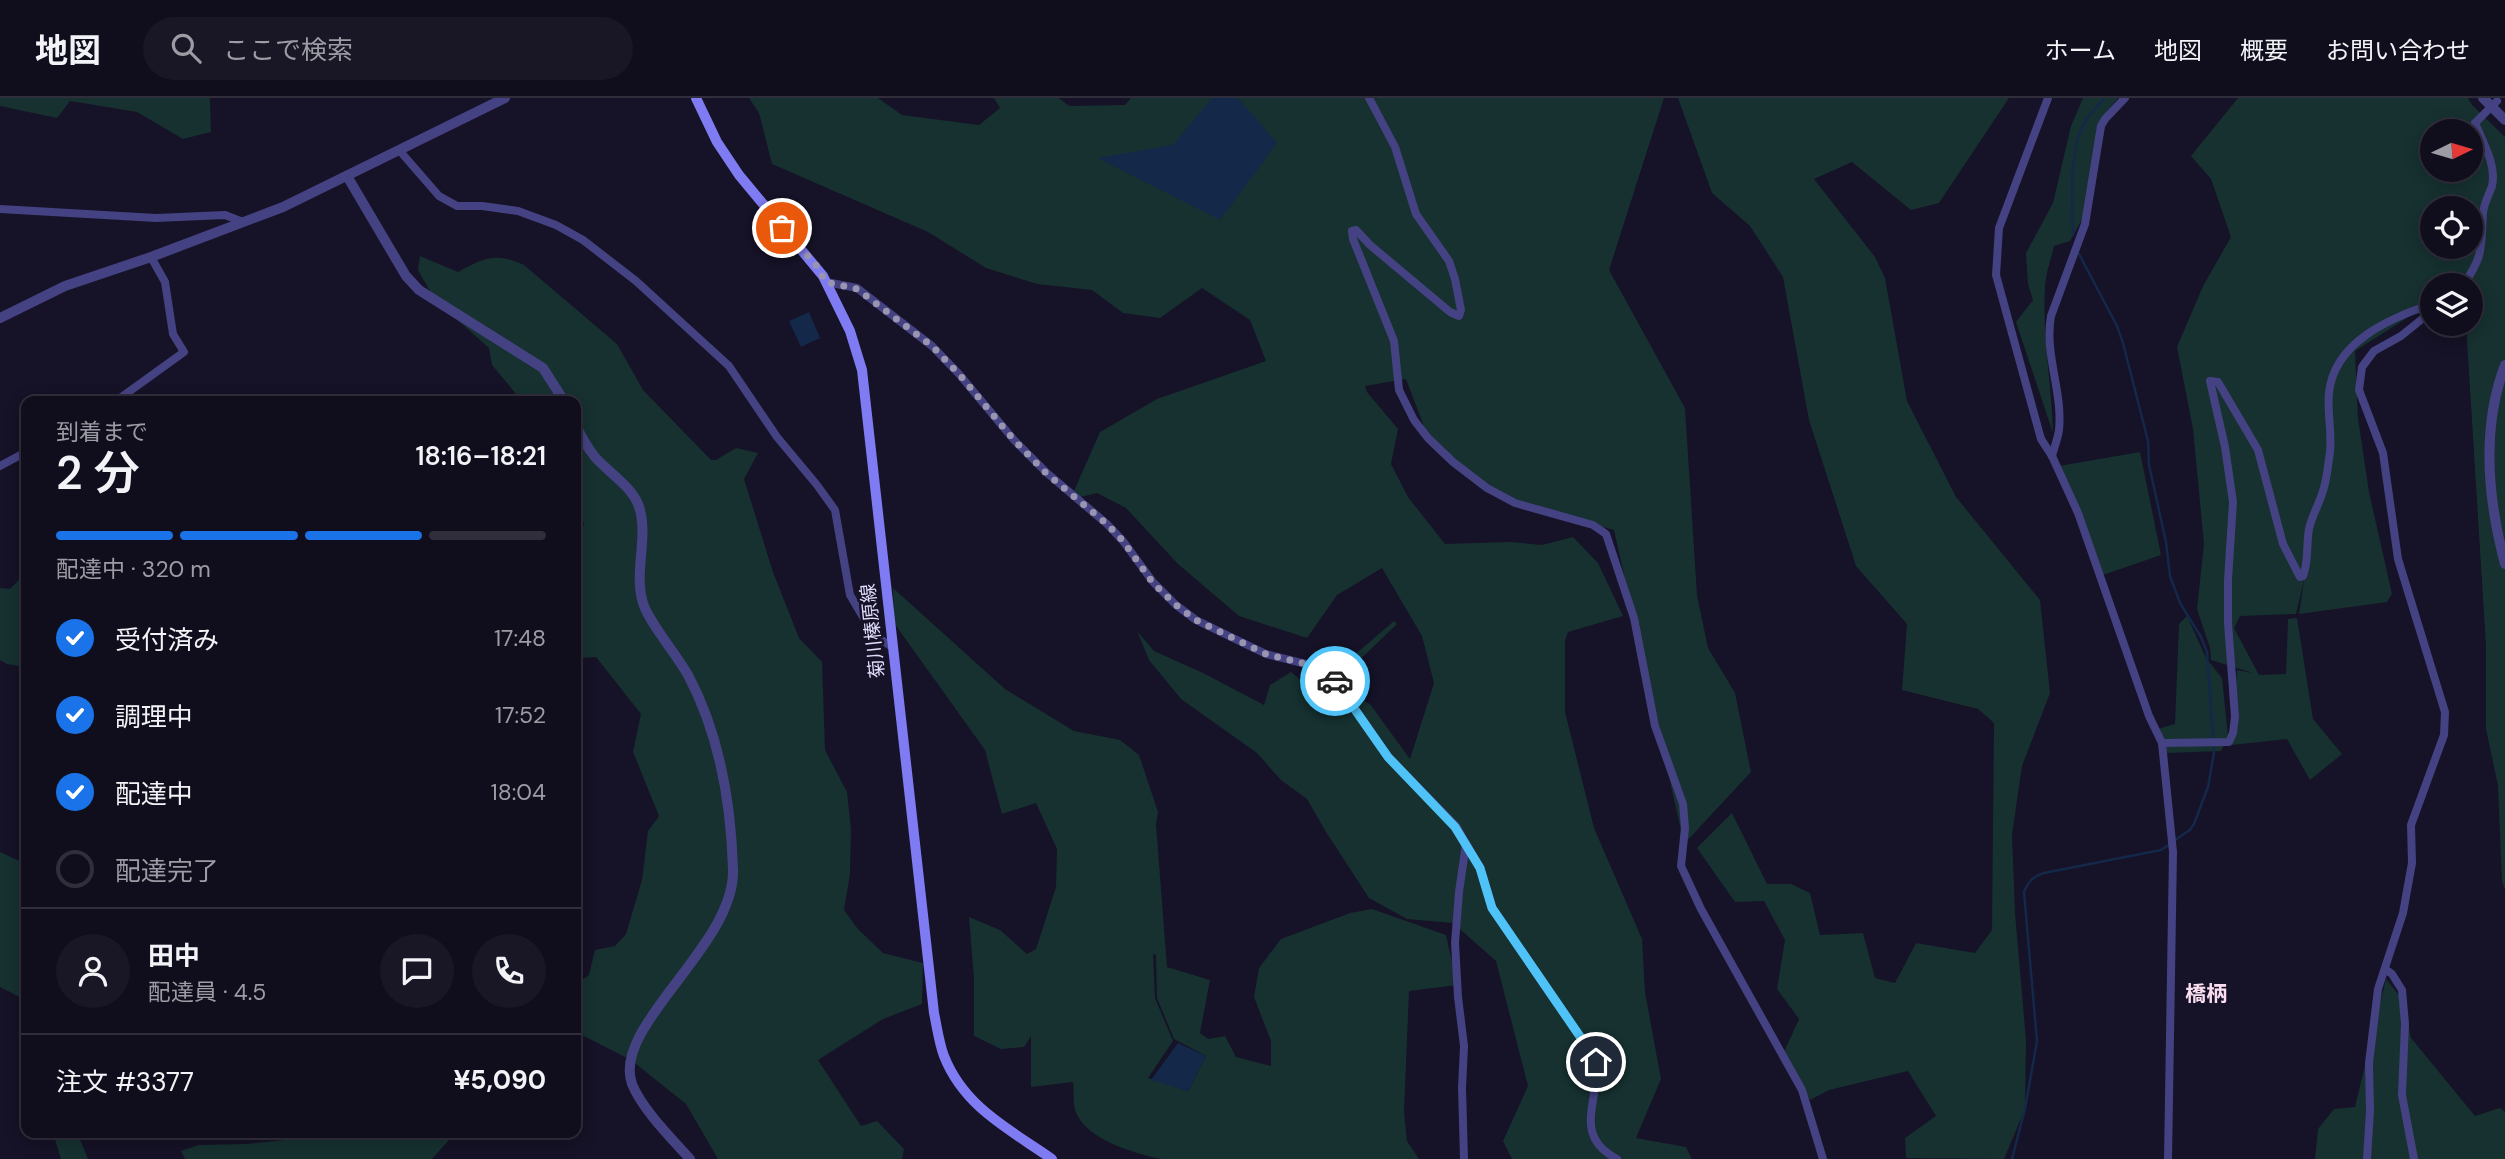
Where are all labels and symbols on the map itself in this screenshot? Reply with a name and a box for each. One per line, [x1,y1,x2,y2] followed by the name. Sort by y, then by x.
[2420,119,2483,182] north arrow
[752,198,812,258] pin
[855,582,890,680] street label: 菊川榛原線
[1300,646,1370,716] courier
[2185,980,2227,1008] district label: 橋柄
[1566,1032,1626,1092] pin

